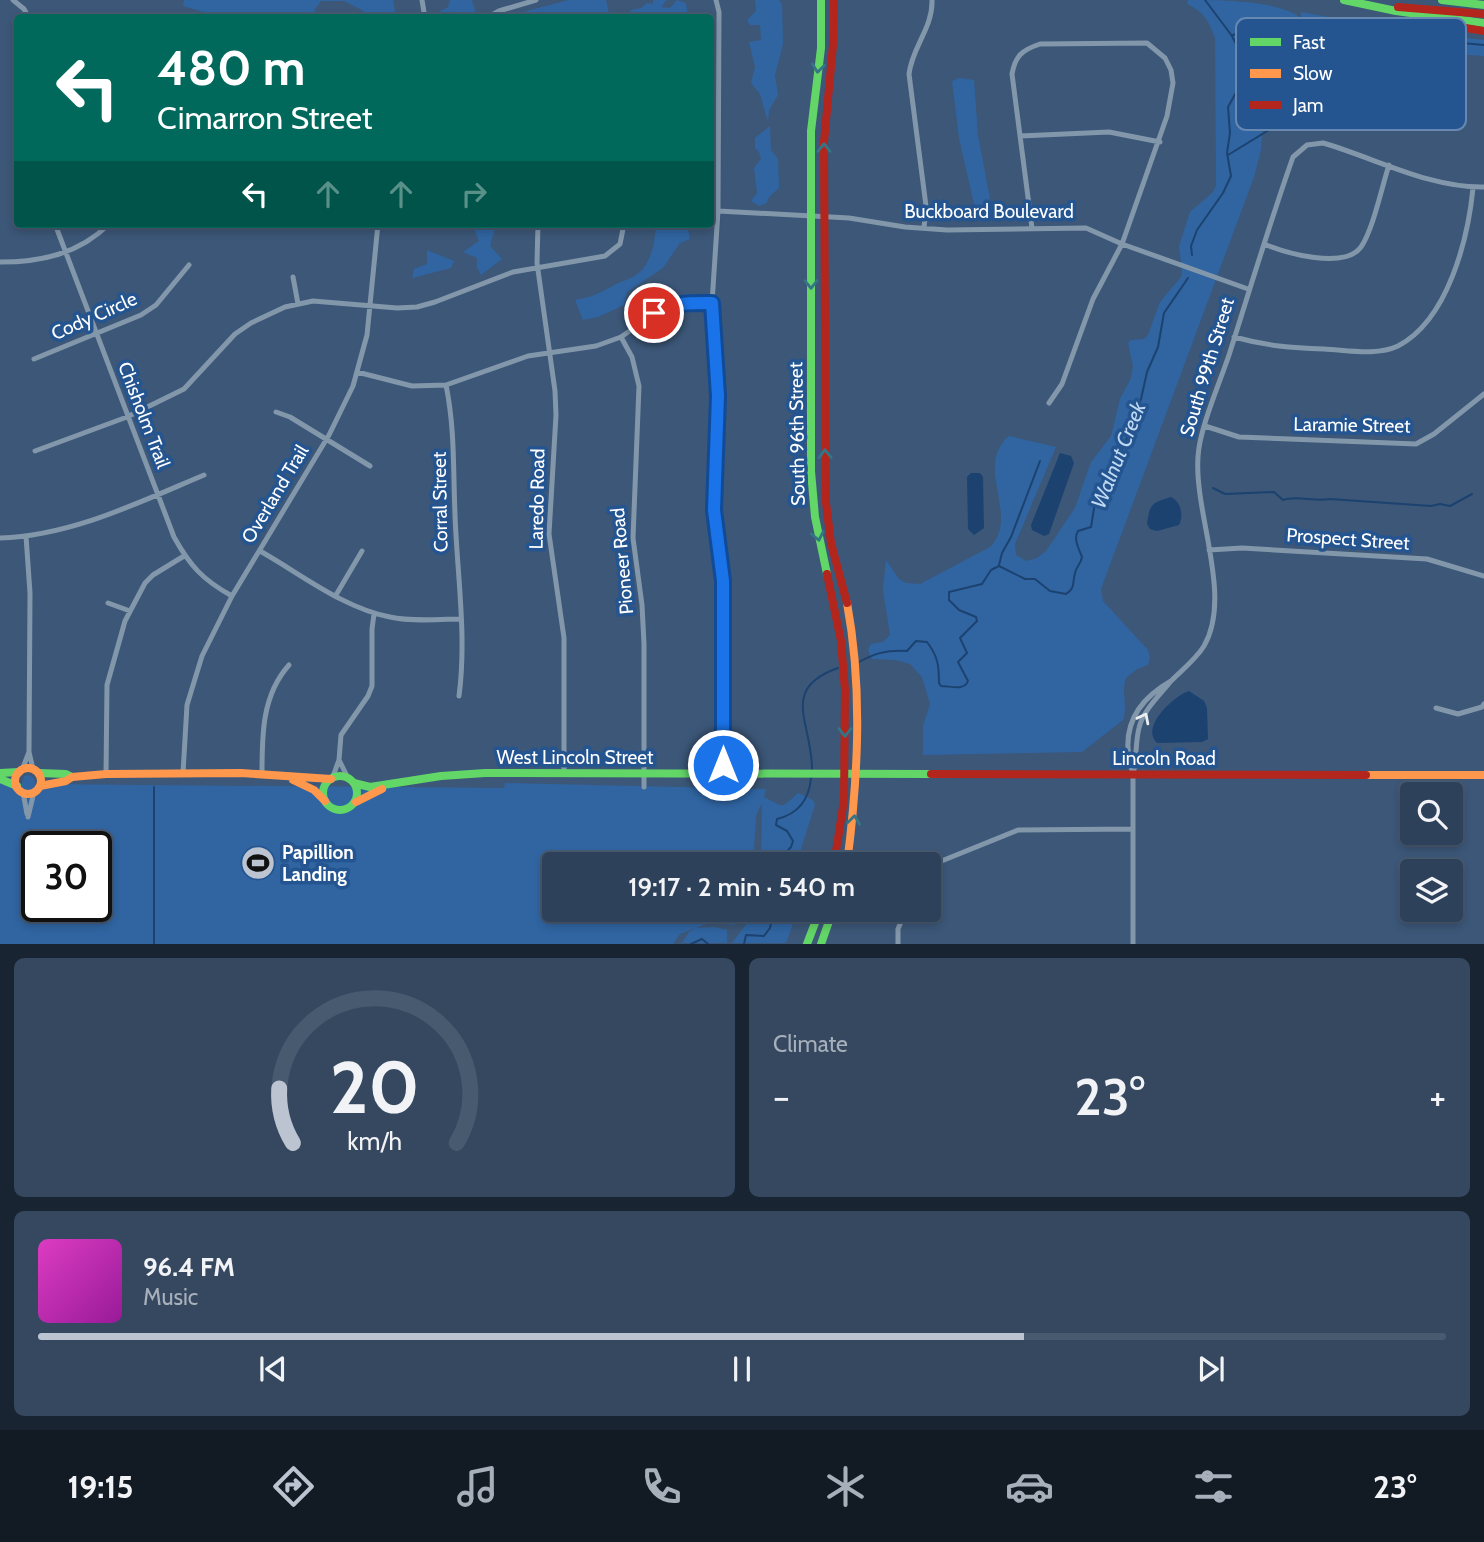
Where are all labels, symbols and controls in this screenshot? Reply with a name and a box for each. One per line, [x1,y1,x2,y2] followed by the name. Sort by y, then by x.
[1236,18,1466,130] legend
[1293,31,1326,54] text: Fast
[157,38,305,97] text: 480 m
[42,42,133,133] icon: left
[811,62,826,74] one-way arrow
[1293,62,1333,85] text: Slow
[1292,94,1323,117] text: Jam
[157,98,373,137] text: Cimarron Street
[816,143,832,153] one-way arrow
[236,175,274,213] icon: left
[309,175,347,213] icon: ahead
[382,175,420,213] icon: ahead
[455,175,493,213] icon: right
[904,200,1074,223] street label: Buckboard Boulevard
[803,280,819,290] one-way arrow
[624,283,684,343] pin
[48,287,141,345] street label: Cody Circle
[635,294,673,332] icon: arrive
[1175,294,1239,439] street label: South 99th Street
[113,359,175,472] street label: Chisholm Trail
[784,361,810,506] street label: South 96th Street
[1085,397,1151,512] water label: Walnut Creek
[1293,412,1411,438] street label: Laramie Street
[237,440,314,547] street label: Overland Trail
[817,448,833,458] one-way arrow
[525,449,549,549] street label: Laredo Road
[428,451,452,552] street label: Corral Street
[606,507,638,615] street label: Pioneer Road
[1286,523,1411,555] street label: Prospect Street
[810,530,825,542] one-way arrow
[1136,713,1150,725] one-way arrow
[686,728,760,802] position arrow
[837,728,853,738] one-way arrow
[497,746,654,769] street label: West Lincoln Street
[1112,747,1216,770] street label: Lincoln Road
[1400,782,1463,922] map controls
[1400,782,1463,845] button: search
[846,814,861,825] one-way arrow
[21,831,112,922] speed limit sign: 30
[282,841,354,886] place label: Papillion Landing
[239,844,277,882] sports icon: Papillion Landing
[1400,859,1463,922] button: layers
[628,871,855,903] text: 19:17 · 2 min · 540 m
[773,1030,848,1058] text: Climate
[330,1044,419,1132] text: 20
[1074,1065,1145,1128] text: 23°
[773,1073,790,1120] text: −
[1429,1073,1446,1120] text: +
[347,1126,402,1156] text: km/h
[143,1251,235,1283] text: 96.4 FM
[143,1283,198,1311] text: Music
[254,1350,292,1388] icon: previous
[723,1350,761,1388] icon: pause
[1192,1350,1230,1388] icon: next
[269,1462,318,1511] icon: directions
[453,1462,502,1511] icon: music
[637,1462,686,1511] icon: phone
[821,1462,870,1511] icon: climate
[1005,1462,1054,1511] icon: car
[1189,1462,1238,1511] icon: filters
[68,1467,133,1506] text: 19:15
[1373,1467,1416,1506] text: 23°

